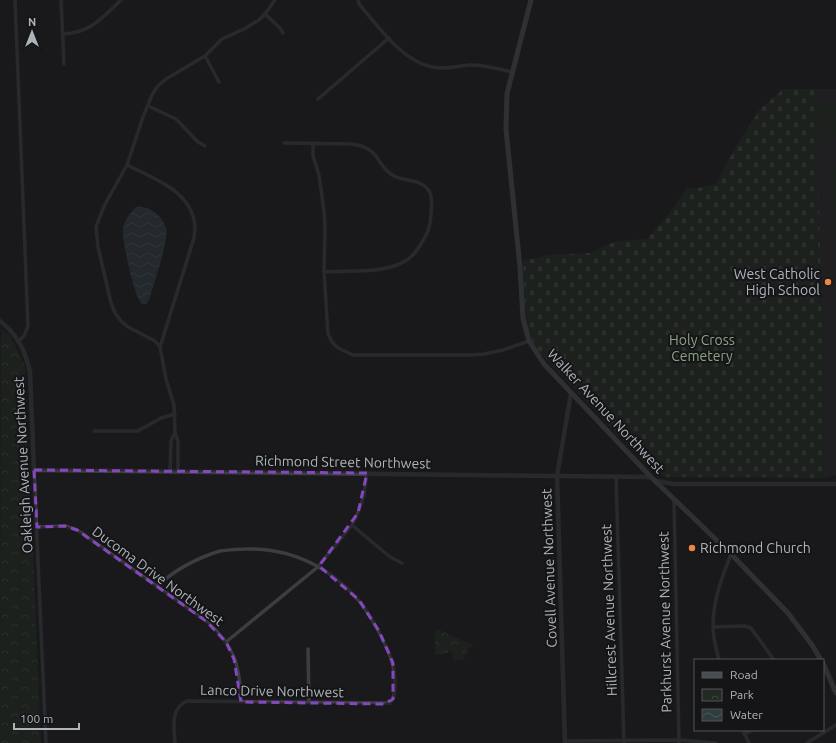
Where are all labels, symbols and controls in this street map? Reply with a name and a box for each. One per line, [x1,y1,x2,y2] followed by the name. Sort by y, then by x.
[12,12,52,52] north arrow
[28,16,36,28] text: N
[734,266,820,298] place label: West Catholic High School
[823,277,833,287] marker: West Catholic High School
[669,332,735,364] park label: Holy Cross Cemetery
[544,346,668,477] street label: Walker Avenue Northwest
[10,376,36,554] street label: Oakleigh Avenue Northwest
[255,452,431,472] street label: Richmond Street Northwest
[538,488,560,648] street label: Covell Avenue Northwest
[89,523,227,629] street label: Ducoma Drive Northwest
[598,523,620,696] street label: Hillcrest Avenue Northwest
[655,531,675,713] street label: Parkhurst Avenue Northwest
[700,540,811,556] place label: Richmond Church
[687,543,697,553] marker: Richmond Church
[694,659,824,731] legend
[730,668,758,681] text: Road
[200,682,344,700] street label: Lanco Drive Northwest
[730,688,754,701] text: Park
[14,705,79,731] scale bar
[730,708,763,721] text: Water
[20,712,53,725] text: 100 m

